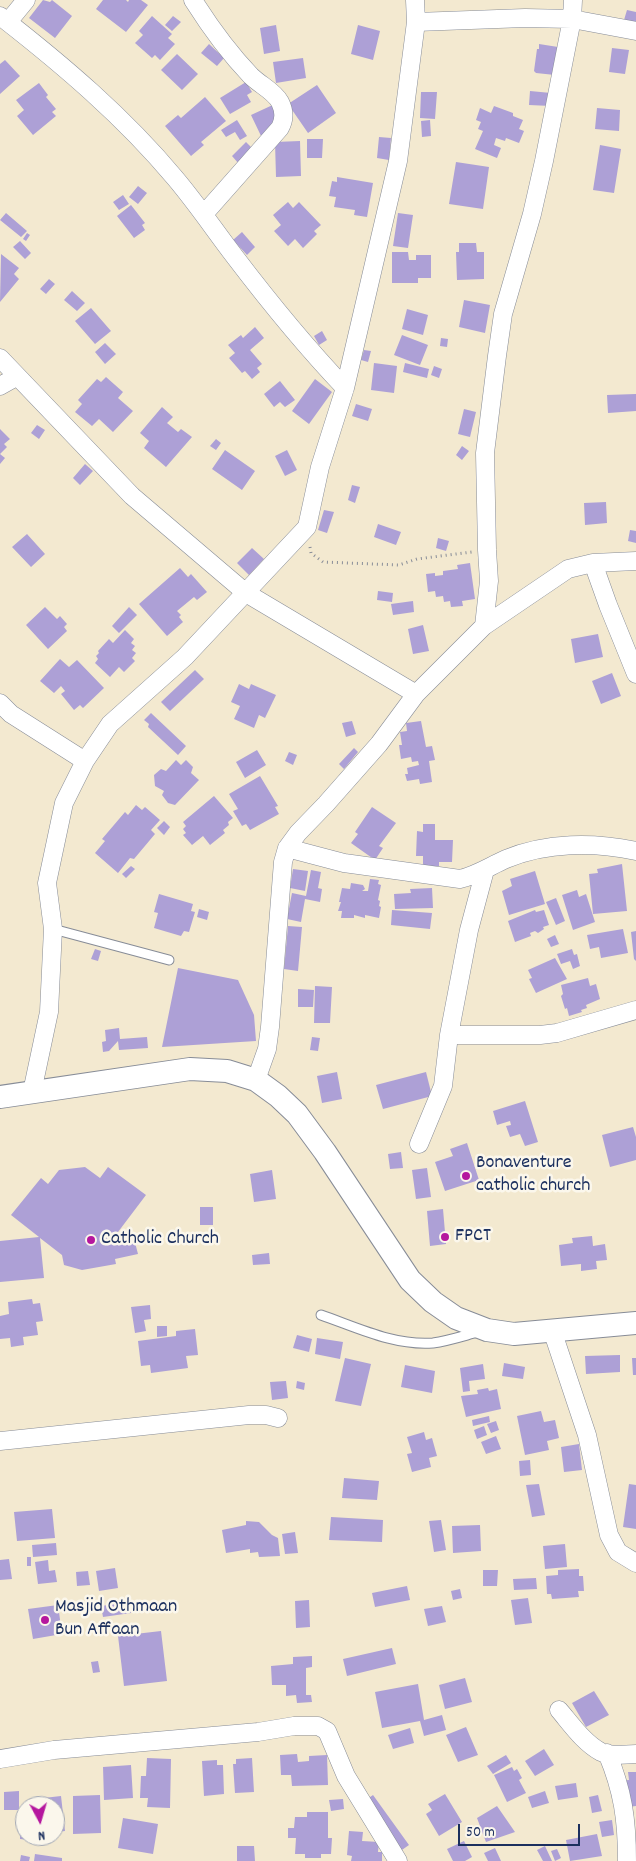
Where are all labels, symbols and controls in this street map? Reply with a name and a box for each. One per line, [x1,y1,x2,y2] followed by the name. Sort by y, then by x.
[476,1152,590,1199] place label: Bonaventure catholic church
[460,1170,472,1182] marker: Bonaventure catholic church
[455,1225,491,1249] place label: FPCT
[101,1228,219,1252] place label: Catholic Church
[439,1231,451,1243] marker: FPCT
[85,1234,97,1246] marker: Catholic Church
[55,1596,177,1643] place label: Masjid Othmaan Bun Affaan
[39,1614,51,1626] marker: Masjid Othmaan Bun Affaan
[15,1796,65,1846] north arrow
[461,1814,584,1846] scale bar
[466,1822,495,1844] text: 50 m
[37,1825,46,1845] text: N

